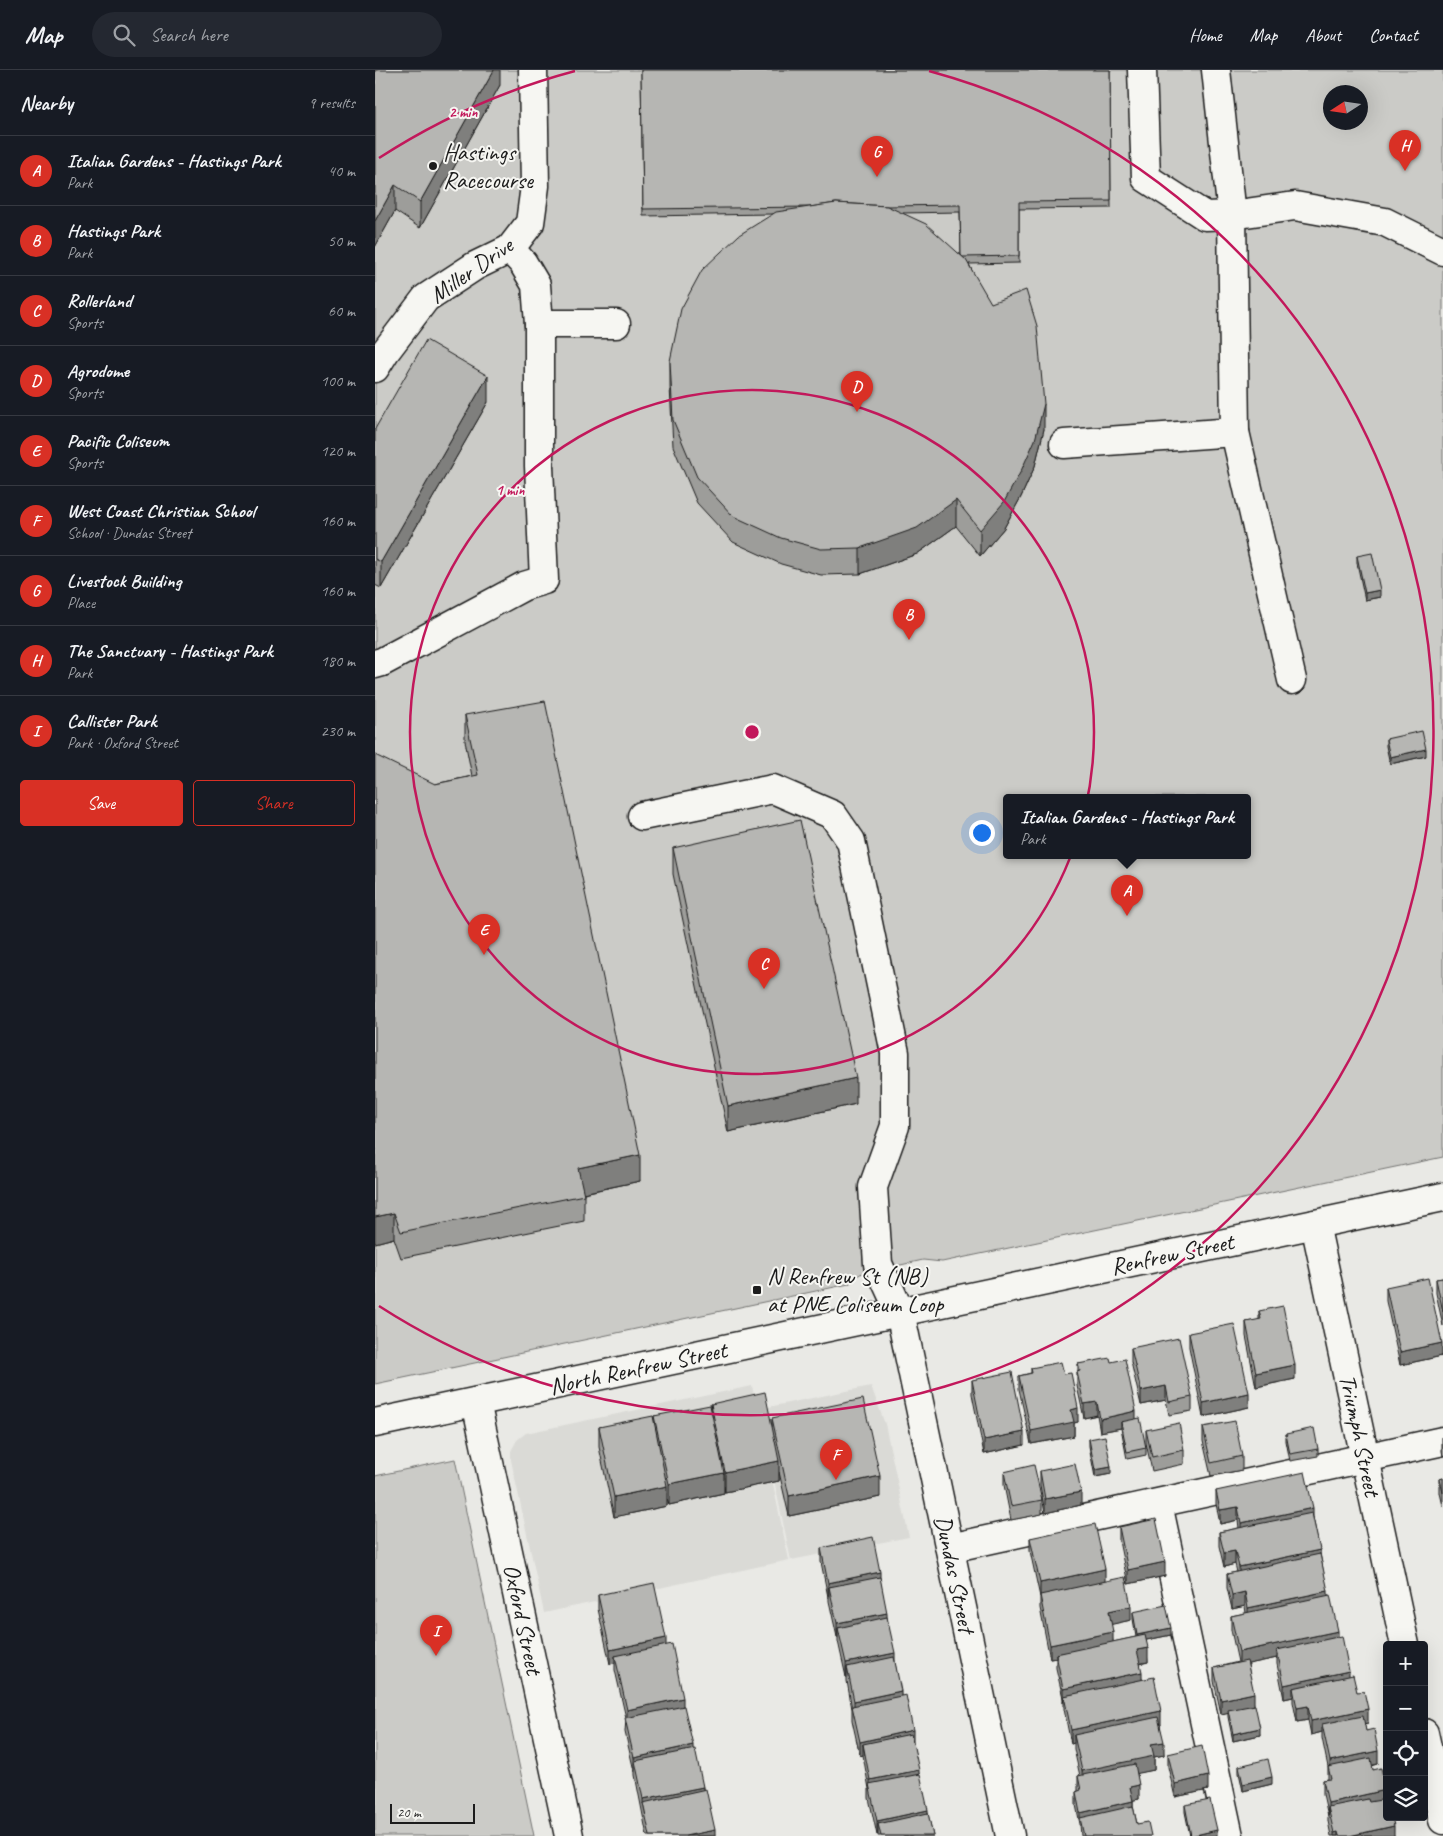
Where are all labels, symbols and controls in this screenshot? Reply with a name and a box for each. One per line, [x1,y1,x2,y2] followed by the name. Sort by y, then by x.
[92,12,442,57] search box
[25,20,62,50] text: Map
[110,21,138,49] icon: search
[150,23,228,47] text: Search here
[1189,24,1222,46] text: Home
[1250,24,1277,46] text: Map
[1305,24,1341,46] text: About
[1369,24,1418,46] text: Contact
[1323,85,1368,130] north arrow
[20,90,73,116] text: Nearby
[308,93,355,113] text: 9 results
[449,103,478,122] text: 2 min
[1389,130,1421,171] pin: H
[861,136,893,177] pin: G
[443,137,535,195] place label: Hastings Racecourse
[67,149,281,173] text: Italian Gardens - Hastings Park
[427,160,439,172] marker: Hastings Racecourse
[32,161,40,181] text: A
[328,161,355,181] text: 40 m
[67,173,92,193] text: Park
[67,219,160,243] text: Hastings Park
[423,229,520,310] street label: Miller Drive
[32,231,40,251] text: B
[328,231,355,251] text: 50 m
[67,243,92,263] text: Park
[67,289,132,313] text: Rollerland
[32,301,40,321] text: C
[328,301,355,321] text: 60 m
[67,313,103,333] text: Sports
[67,359,129,383] text: Agrodome
[31,371,41,391] text: D
[321,371,355,391] text: 100 m
[841,371,873,412] pin: D
[67,383,103,403] text: Sports
[67,429,169,453] text: Pacific Coliseum
[32,441,40,461] text: E
[321,441,355,461] text: 120 m
[67,453,103,473] text: Sports
[496,481,525,500] text: 1 min
[67,499,255,523] text: West Coast Christian School
[32,511,40,531] text: F
[321,511,355,531] text: 160 m
[67,523,191,543] text: School · Dundas Street
[67,569,181,593] text: Livestock Building
[32,581,40,601] text: G
[321,581,355,601] text: 160 m
[67,593,95,613] text: Place
[893,599,925,640] pin: B
[67,639,273,663] text: The Sanctuary - Hastings Park
[31,651,41,671] text: H
[321,651,355,671] text: 180 m
[67,663,92,683] text: Park
[67,709,156,733] text: Callister Park
[33,721,39,741] text: I
[321,721,355,741] text: 230 m
[743,723,761,741] centre of rings
[67,733,178,753] text: Park · Oxford Street
[20,780,183,826] button: Save
[193,780,355,826] button: Share
[1003,794,1251,859] popup
[1020,805,1234,829] text: Italian Gardens - Hastings Park
[969,820,995,846] your location
[1020,829,1046,849] text: Park
[1111,875,1143,916] pin: A
[468,914,500,955] pin: E
[748,948,780,989] pin: C
[1108,1226,1238,1282] street label: Renfrew Street
[767,1261,944,1319] place label: N Renfrew St (NB) at PNE Coliseum Loop
[751,1284,763,1296] marker: N Renfrew St (NB) at PNE Coliseum Loop
[547,1334,731,1401] street label: North Renfrew Street
[1332,1371,1388,1501] street label: Triumph Street
[820,1439,852,1480] pin: F
[928,1513,983,1638] street label: Dundas Street
[497,1561,550,1679] street label: Oxford Street
[420,1615,452,1656] pin: I
[1383,1641,1428,1821] map controls
[1383,1641,1428,1686] button: +
[1383,1686,1428,1731] button: −
[1383,1731,1428,1776] button: locate
[1383,1776,1428,1821] button: layers
[390,1801,475,1824] scale bar
[397,1804,421,1821] text: 20 m

